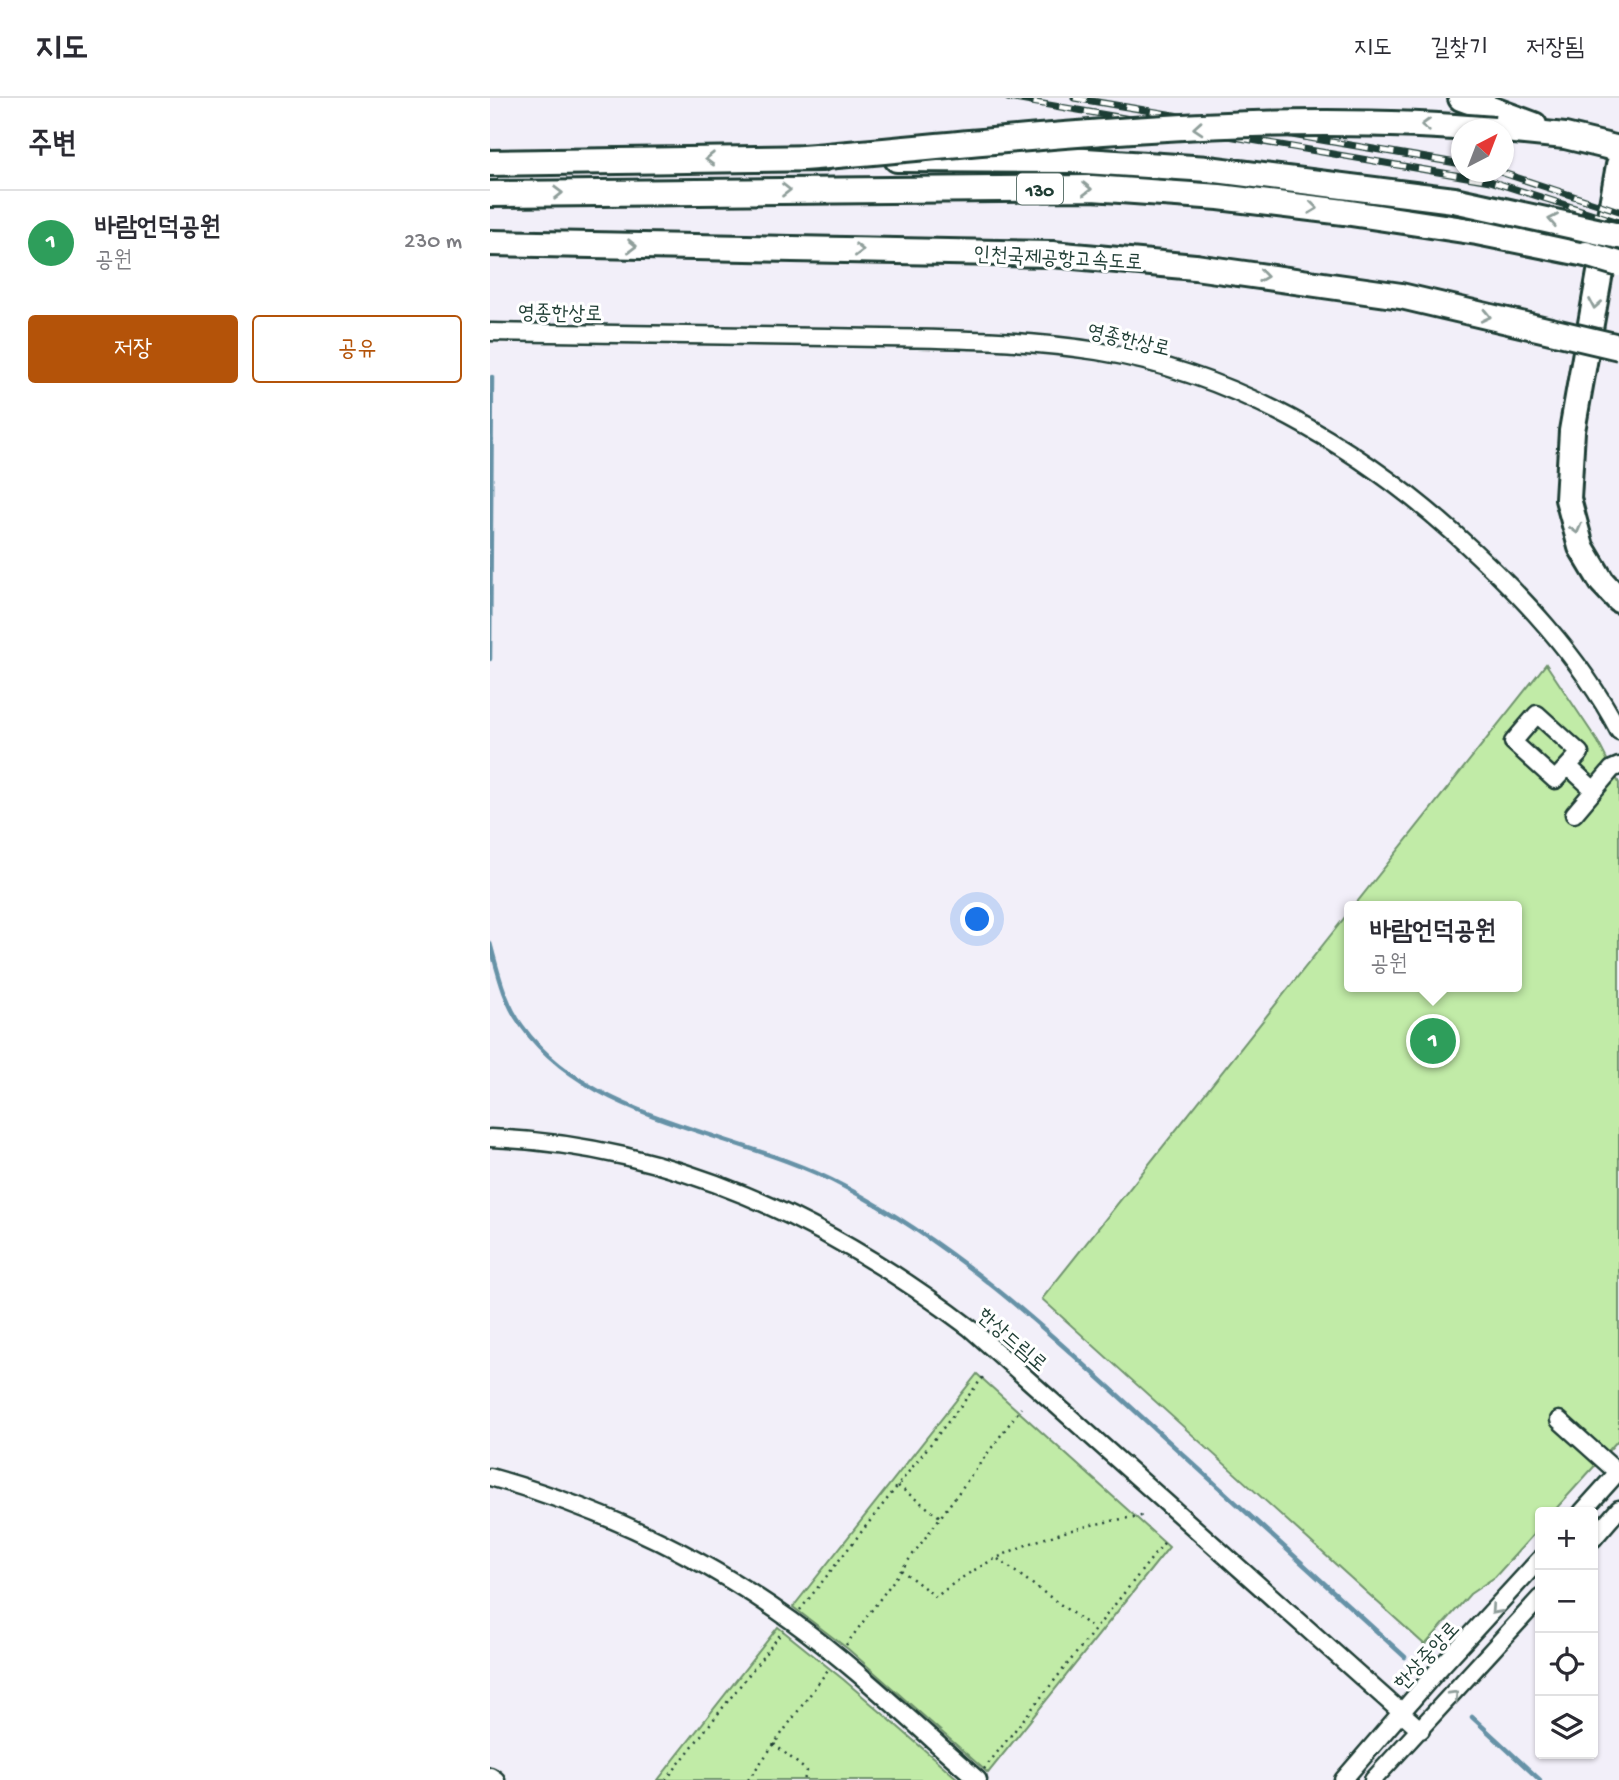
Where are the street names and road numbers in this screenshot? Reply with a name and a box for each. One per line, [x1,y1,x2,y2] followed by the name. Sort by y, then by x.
[1017,174,1063,204] road number: 130
[973,243,1143,277] street label: 인천국제공항고속도로
[517,302,602,329] street label: 영종한상로
[1084,321,1172,364] street label: 영종한상로
[971,1304,1051,1379] street label: 한상드림로
[1391,1618,1467,1697] street label: 한상중앙로

